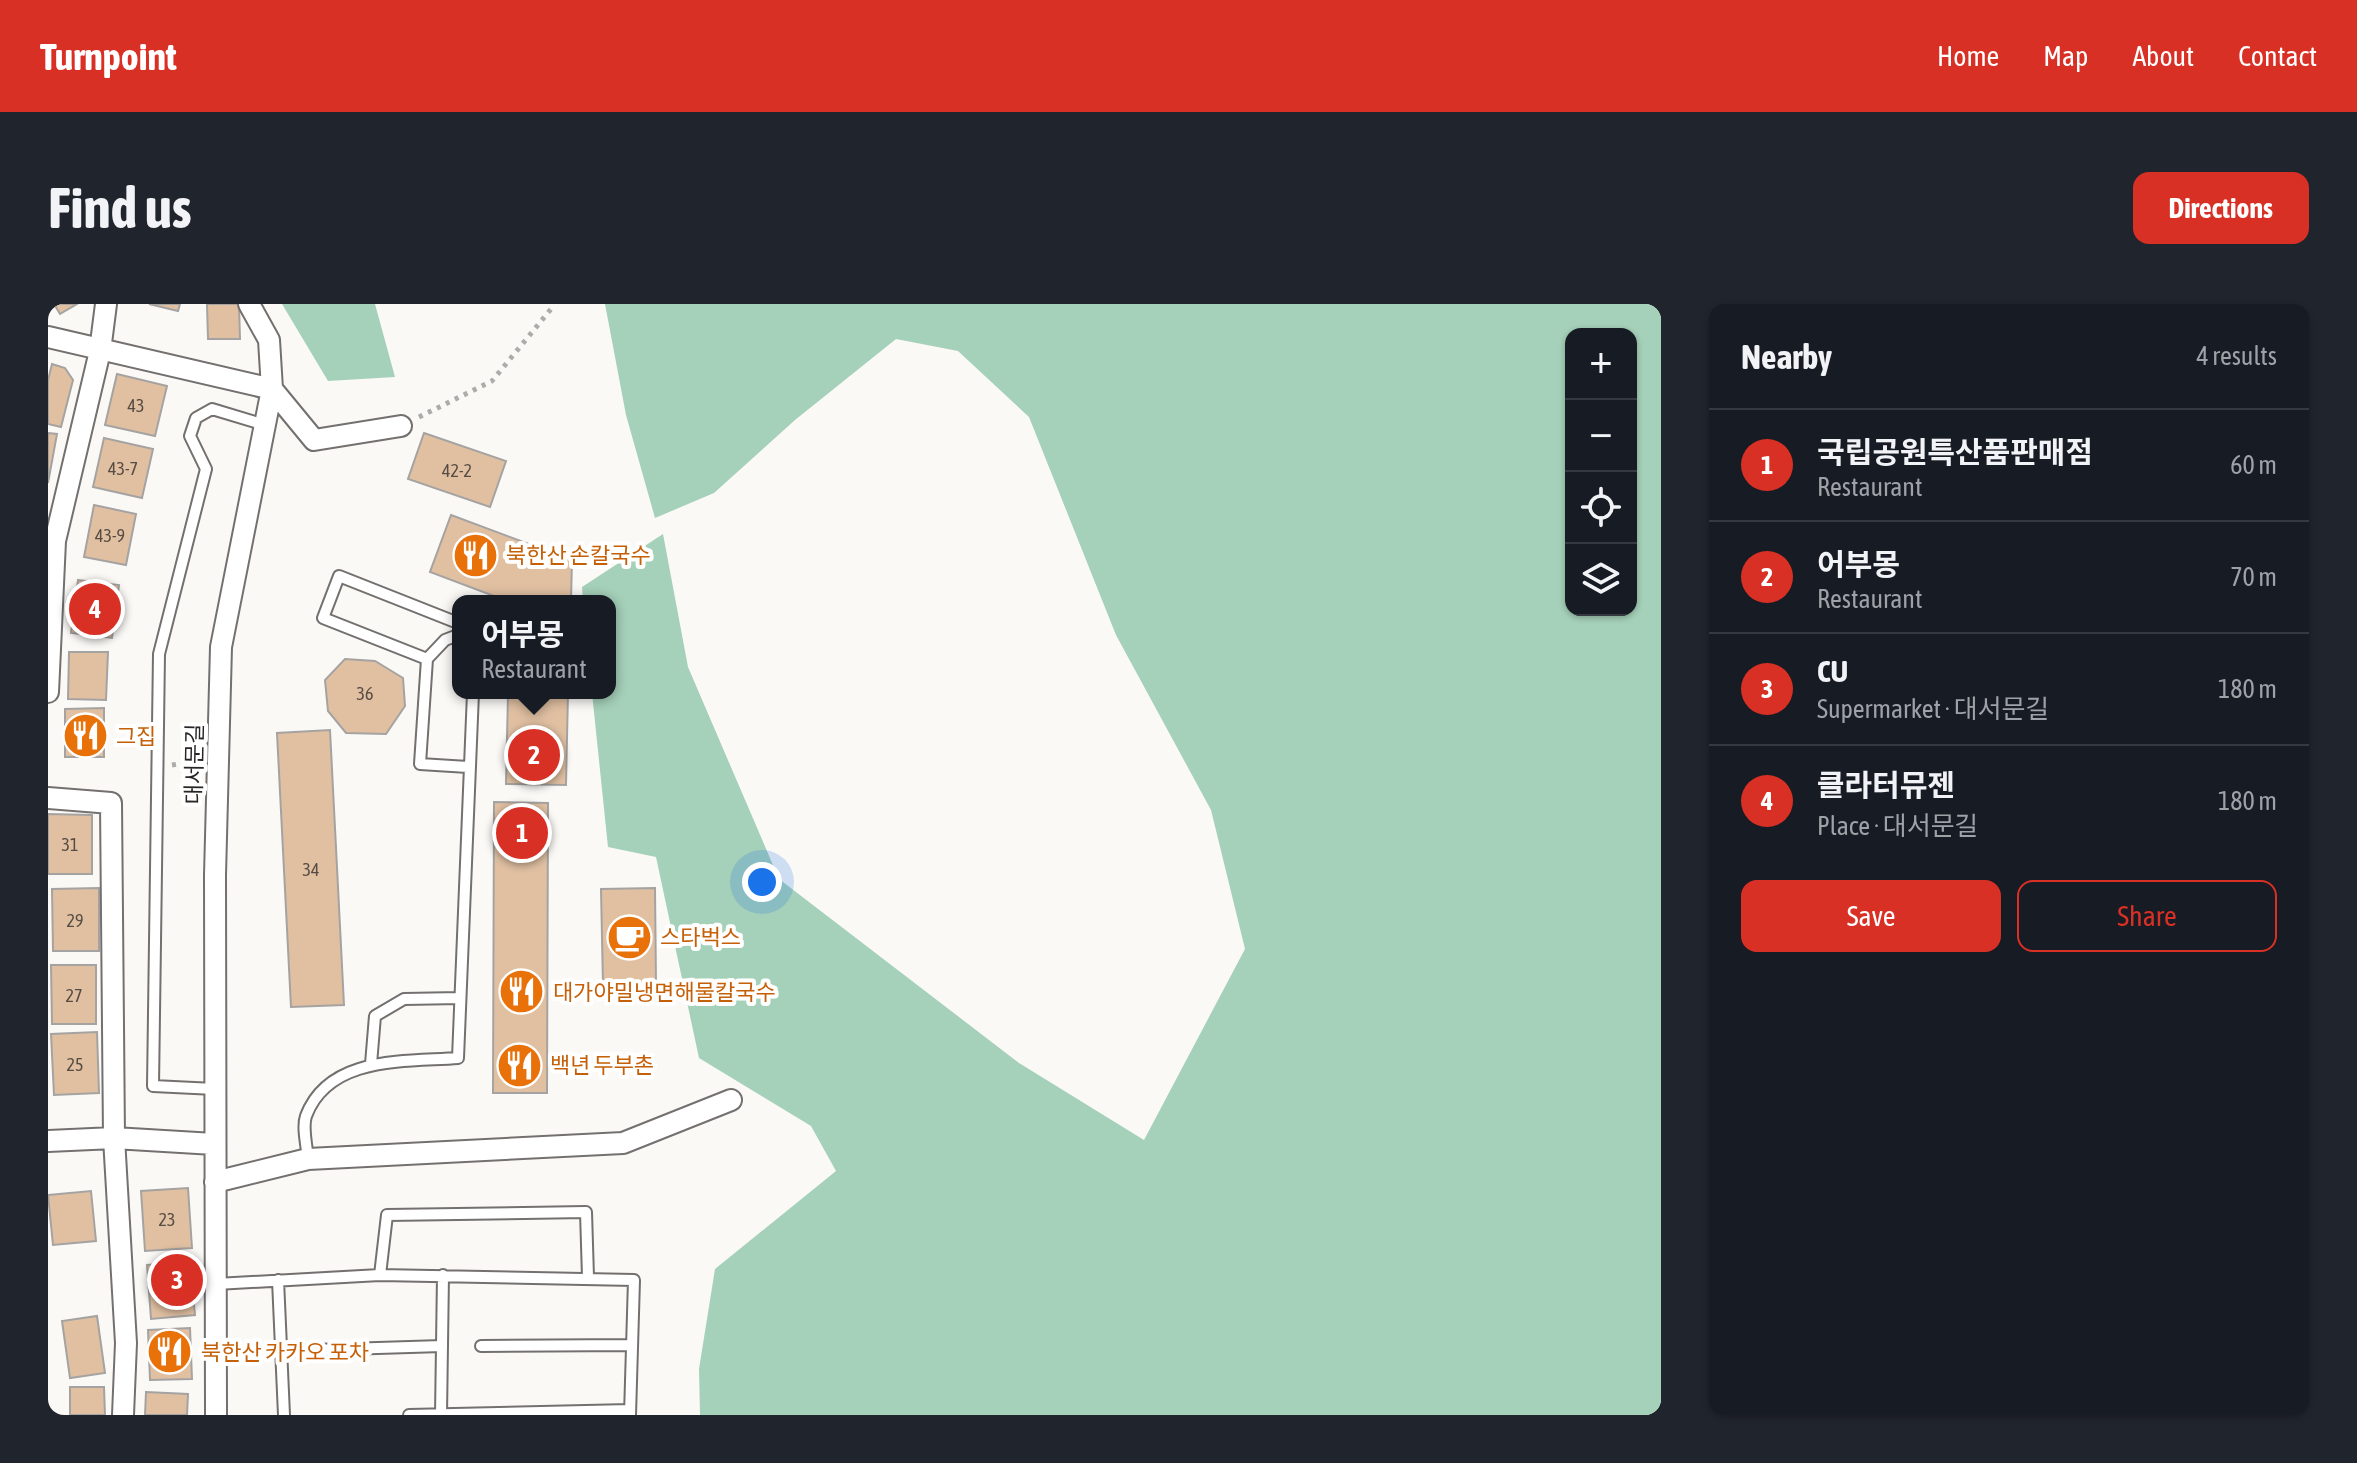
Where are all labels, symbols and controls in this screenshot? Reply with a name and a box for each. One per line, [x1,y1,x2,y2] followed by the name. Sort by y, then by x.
[40,35,177,78] text: Turnpoint
[1937,40,1999,72] text: Home
[2043,40,2088,72] text: Map
[2132,40,2194,72] text: About
[2238,40,2317,72] text: Contact
[2133,172,2309,244] button: Directions
[48,176,192,240] text: Find us
[1565,328,1637,616] map controls
[1565,328,1637,400] button: +
[1741,337,1832,376] text: Nearby
[2196,341,2277,371] text: 4 results
[128,395,144,416] house number: 43
[1565,400,1637,472] button: −
[1817,435,2093,469] text: 국립공원특산품판매점
[1761,450,1773,480] text: 1
[2230,450,2277,480] text: 60 m
[108,458,138,479] house number: 43-7
[442,460,472,481] house number: 42-2
[1565,472,1637,544] button: locate
[1817,472,1922,502] text: Restaurant
[95,525,125,546] house number: 43-9
[451,531,499,579] restaurant icon: 북한산 손칼국수
[506,542,651,568] place label: 북한산 손칼국수
[1565,544,1637,616] button: layers
[1817,547,1900,581] text: 어부몽
[1761,562,1773,592] text: 2
[2230,562,2277,592] text: 70 m
[69,579,121,639] pin: 4
[1817,584,1922,614] text: Restaurant
[452,595,616,699] popup
[481,617,564,651] text: 어부몽
[481,654,587,684] text: Restaurant
[1817,654,1848,688] text: CU
[1761,674,1773,704] text: 3
[2218,674,2277,704] text: 180 m
[357,683,373,704] house number: 36
[1817,694,2049,724] text: Supermarket · 대서문길
[61,712,109,760] restaurant icon: 그집
[116,723,156,749] place label: 그집
[180,723,208,805] street label: 대서문길
[508,725,560,785] pin: 2
[1817,768,1955,802] text: 클라터뮤젠
[1761,786,1773,816] text: 4
[2218,786,2277,816] text: 180 m
[496,803,548,863] pin: 1
[1817,811,1979,841] text: Place · 대서문길
[62,834,78,855] house number: 31
[303,859,319,880] house number: 34
[742,862,782,902] your location
[1741,880,2001,952] button: Save
[2017,880,2277,952] button: Share
[67,910,83,931] house number: 29
[605,913,653,961] cafe icon: 스타벅스
[660,924,741,950] place label: 스타벅스
[498,968,546,1016] restaurant icon: 대가야밀냉면해물칼국수
[553,979,776,1005] place label: 대가야밀냉면해물칼국수
[66,985,82,1006] house number: 27
[495,1041,543,1089] restaurant icon: 백년 두부촌
[550,1052,654,1078] place label: 백년 두부촌
[67,1054,83,1075] house number: 25
[159,1209,175,1230] house number: 23
[151,1250,203,1310] pin: 3
[146,1328,194,1376] restaurant icon: 북한산 카카오 포차
[201,1339,369,1365] place label: 북한산 카카오 포차

